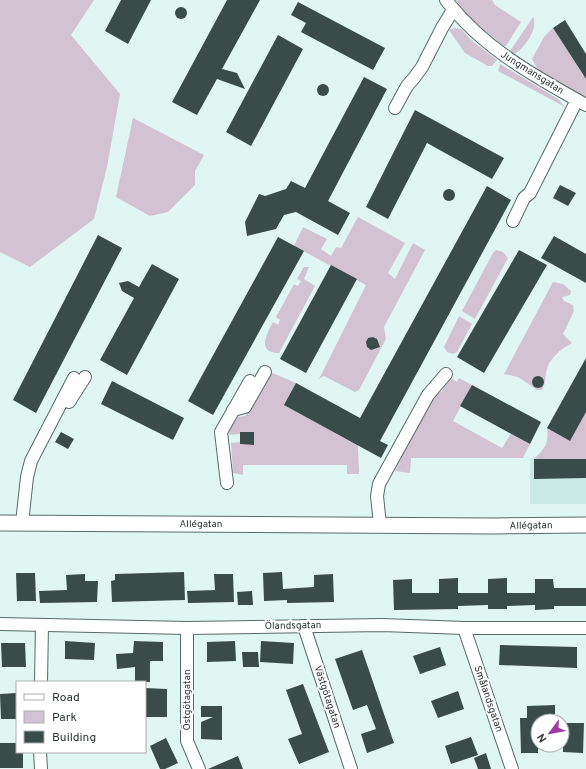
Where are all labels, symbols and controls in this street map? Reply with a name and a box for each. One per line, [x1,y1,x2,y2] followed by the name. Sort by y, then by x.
[498,48,566,98] street label: Jungmansgatan
[180,518,222,531] street label: Allégatan
[509,519,553,533] street label: Allégatan
[264,619,322,633] street label: Ölandsgatan
[311,664,343,730] street label: Västgötagatan
[471,664,505,734] street label: Smålandsgatan
[181,669,194,731] street label: Östgötagatan
[16,681,146,753] legend
[52,690,80,706] text: Road
[52,710,77,726] text: Park
[530,713,570,753] north arrow
[52,730,96,746] text: Building
[534,731,550,745] text: N

